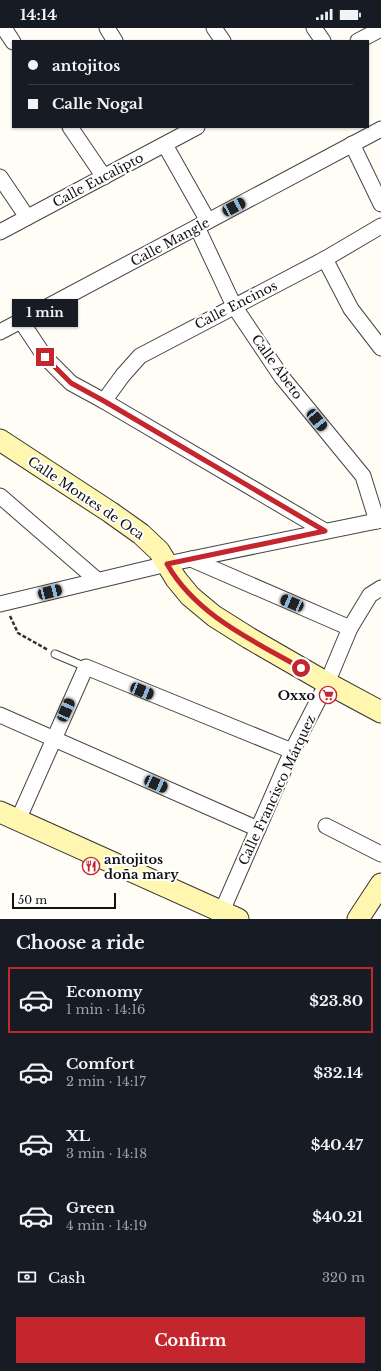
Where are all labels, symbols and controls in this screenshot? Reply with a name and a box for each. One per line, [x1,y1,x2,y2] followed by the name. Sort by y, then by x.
[20,5,57,24] text: 14:14
[52,56,120,75] text: antojitos
[52,94,143,113] text: Calle Nogal
[50,149,146,211] street label: Calle Eucalipto
[221,196,247,218] car
[128,214,212,270] street label: Calle Mangle
[192,277,280,333] street label: Calle Encinos
[12,299,78,327] callout: 1 min
[26,304,64,321] text: 1 min
[248,331,306,403] street label: Calle Abeto
[36,348,54,366] route end
[305,407,329,433] car
[24,453,148,544] street label: Calle Montes de Oca
[37,583,63,601] car
[279,593,305,613] car
[292,659,310,677] route start
[129,681,155,701] car
[318,685,338,705] supermarket icon: Oxxo
[278,687,315,704] place label: Oxxo
[56,697,76,723] car
[235,712,319,868] street label: Calle Francisco Márquez
[143,774,169,794] car
[104,851,179,883] place label: antojitos doña mary
[81,856,101,876] restaurant icon: antojitos doña mary
[12,891,116,910] scale bar
[18,893,47,907] text: 50 m
[16,932,145,954] text: Choose a ride
[18,982,54,1018] icon: car
[66,982,143,1001] text: Economy
[309,991,363,1010] text: $23.80
[66,1001,145,1018] text: 1 min · 14:16
[18,1054,54,1090] icon: car
[66,1054,134,1073] text: Comfort
[314,1063,363,1082] text: $32.14
[66,1073,146,1090] text: 2 min · 14:17
[18,1126,54,1162] icon: car
[66,1126,90,1145] text: XL
[311,1135,363,1154] text: $40.47
[66,1145,147,1162] text: 3 min · 14:18
[18,1198,54,1234] icon: car
[66,1198,115,1217] text: Green
[312,1207,363,1226] text: $40.21
[66,1217,147,1234] text: 4 min · 14:19
[16,1266,38,1288] icon: cash
[48,1268,85,1287] text: Cash
[322,1269,365,1286] text: 320 m
[16,1317,365,1363] button: Confirm

